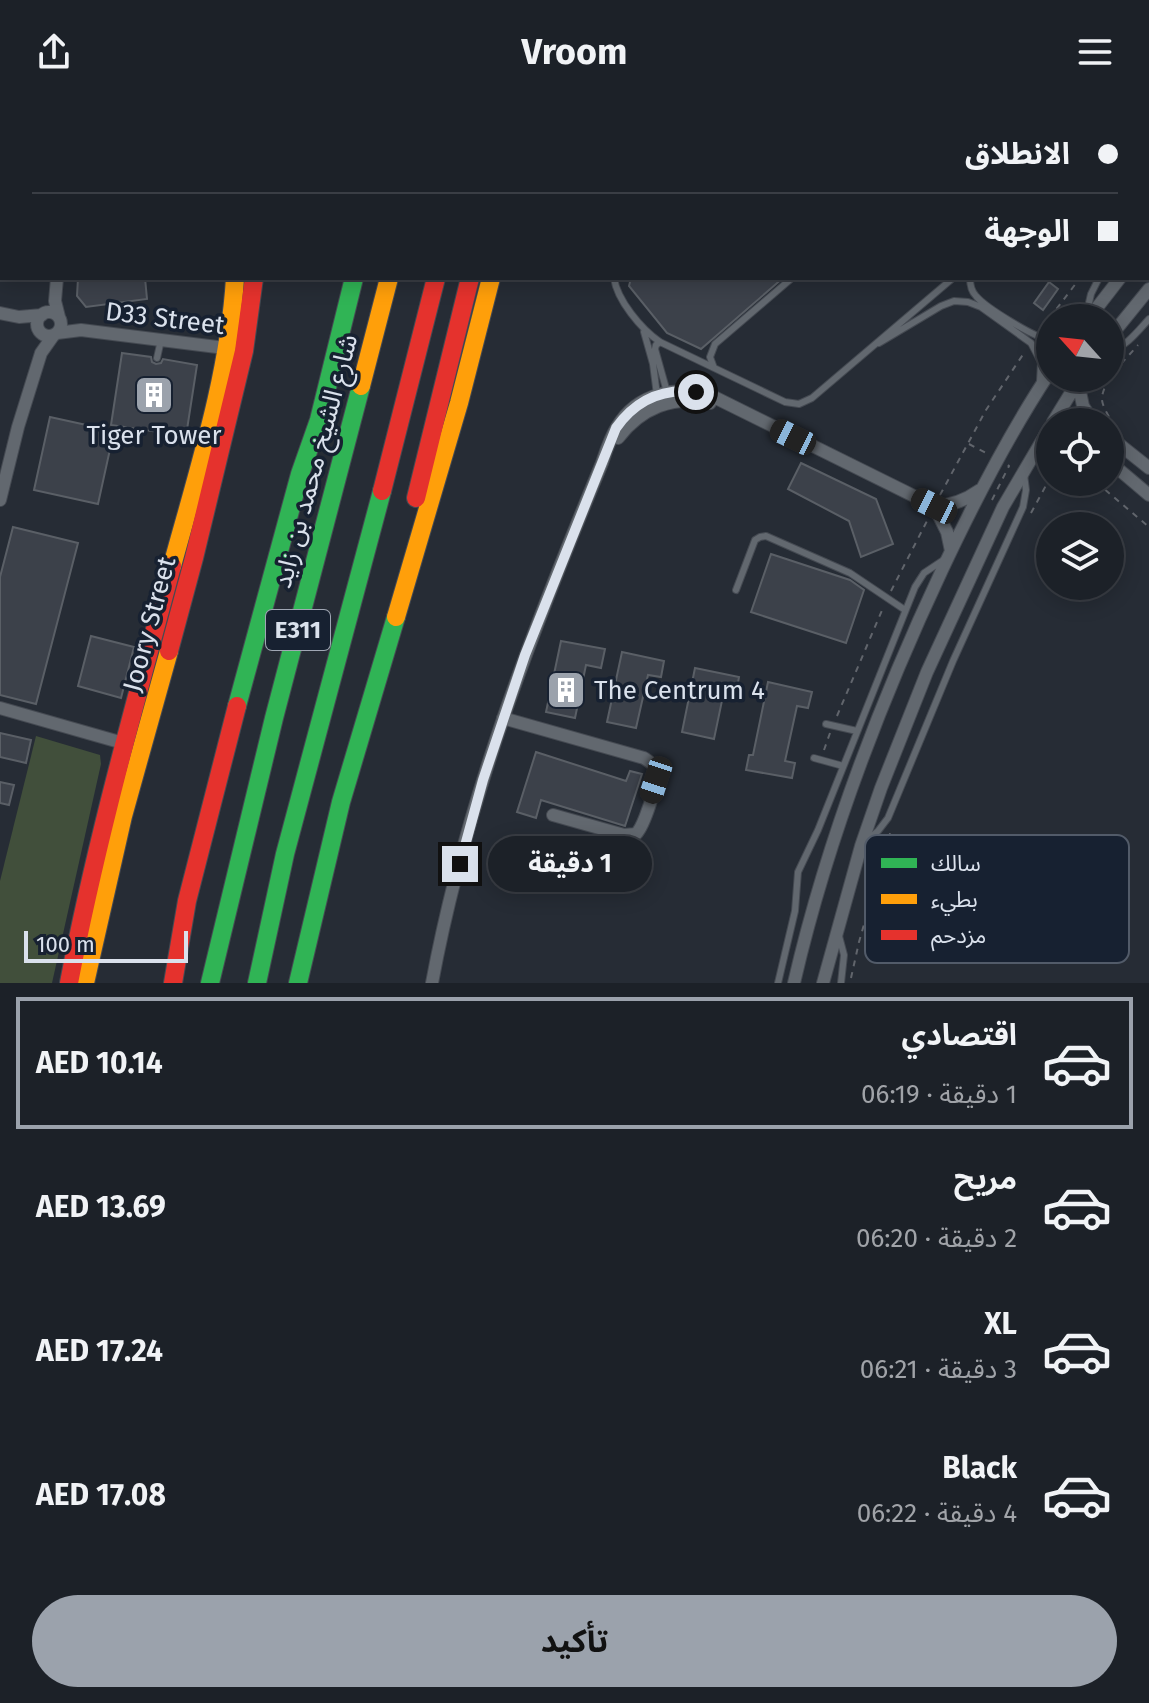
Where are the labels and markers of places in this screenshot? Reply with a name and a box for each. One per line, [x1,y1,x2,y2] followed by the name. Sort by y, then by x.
[133,374,175,416] building icon: Tiger Tower
[86,420,222,451] place label: Tiger Tower
[545,669,587,711] building icon: The Centrum 4
[594,675,765,706] place label: The Centrum 4

